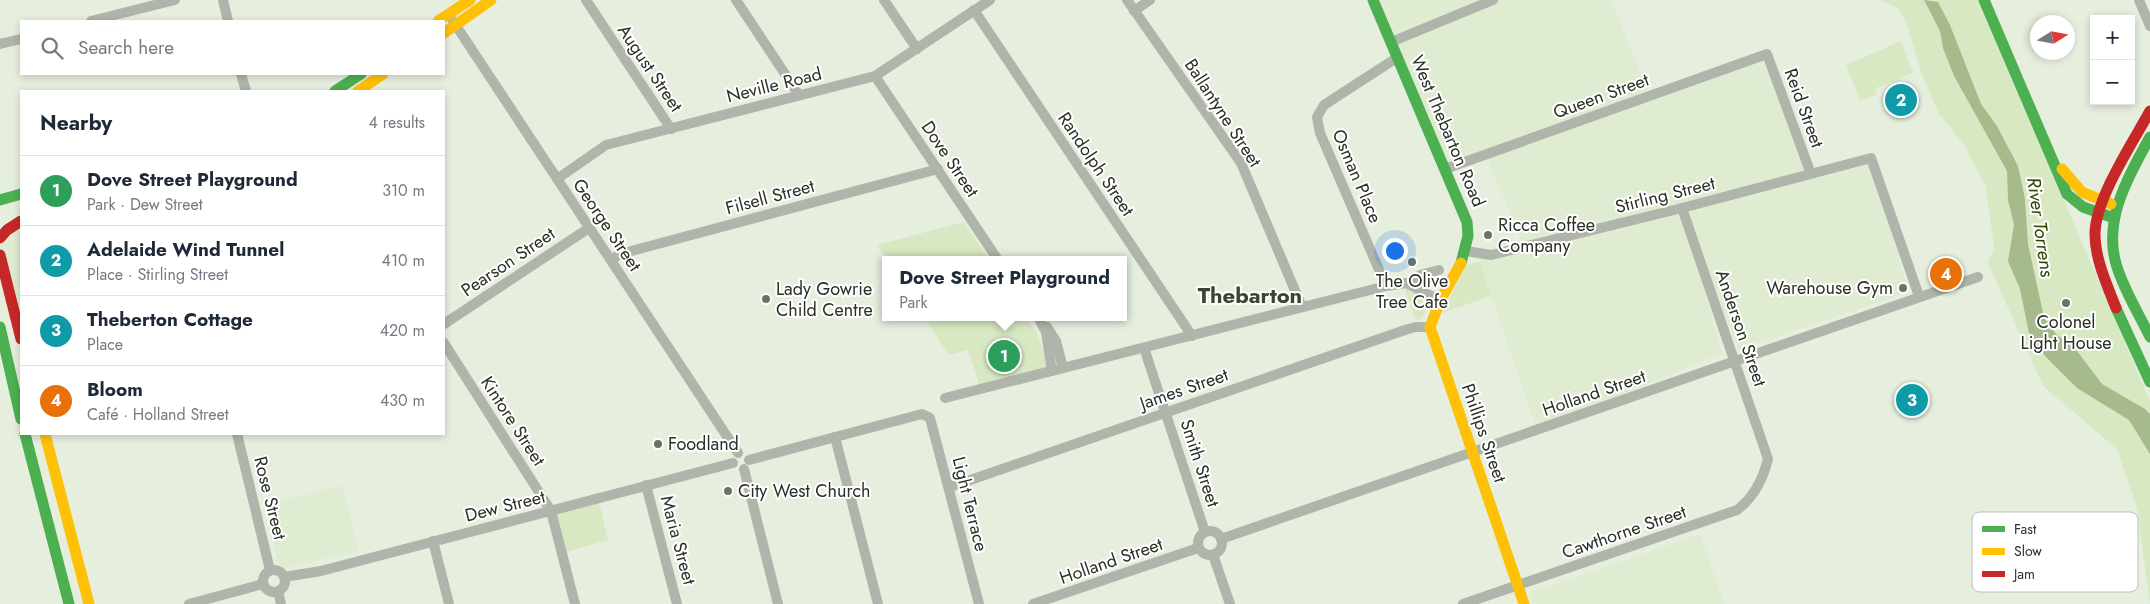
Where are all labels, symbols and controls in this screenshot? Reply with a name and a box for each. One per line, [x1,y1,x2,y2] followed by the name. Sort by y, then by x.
[2030,15,2075,60] north arrow
[2090,15,2135,105] map controls
[2090,15,2135,60] button: +
[611,19,689,118] street label: August Street
[20,20,445,75] search box
[38,34,66,62] icon: search
[78,34,174,61] text: Search here
[1404,51,1492,211] street label: West Thebarton Road
[1178,54,1268,173] street label: Ballantyne Street
[2090,60,2135,105] button: −
[724,61,824,109] street label: Neville Road
[1778,65,1831,152] street label: Reid Street
[1550,66,1653,125] street label: Queen Street
[1885,81,1917,119] pin: 2
[1052,107,1141,222] street label: Randolph Street
[40,108,112,138] text: Nearby
[369,111,425,134] text: 4 results
[915,116,985,203] street label: Dove Street
[1326,125,1388,227] street label: Osman Place
[87,166,298,193] text: Dove Street Playground
[1612,170,1718,220] street label: Stirling Street
[723,172,818,221] street label: Filsell Street
[566,173,648,277] street label: George Street
[2020,176,2061,279] water label: River Torrens
[52,179,60,202] text: 1
[382,179,425,202] text: 310 m
[87,193,203,216] text: Park · Dew Street
[1498,212,1595,259] place label: Ricca Coffee Company
[456,221,561,303] street label: Pearson Street
[1482,229,1494,241] marker: Ricca Coffee Company
[87,236,284,263] text: Adelaide Wind Tunnel
[1382,238,1408,264] your location
[51,249,61,272] text: 2
[382,249,425,272] text: 410 m
[1930,255,1962,293] pin: 4
[882,256,1127,321] popup
[1406,256,1418,268] marker: The Olive Tree Cafe
[87,263,228,286] text: Place · Stirling Street
[899,264,1110,291] text: Dove Street Playground
[1709,266,1773,391] street label: Anderson Street
[1376,268,1448,315] place label: The Olive Tree Cafe
[1766,275,1893,301] place label: Warehouse Gym
[776,276,873,323] place label: Lady Gowrie Child Centre
[1198,279,1302,311] district label: Thebarton
[1897,282,1909,294] marker: Warehouse Gym
[899,291,928,314] text: Park
[760,293,772,305] marker: Lady Gowrie Child Centre
[2060,297,2072,309] marker: Colonel Light House
[87,306,253,333] text: Theberton Cottage
[2021,309,2111,356] place label: Colonel Light House
[51,319,61,342] text: 3
[380,319,425,342] text: 420 m
[87,333,123,356] text: Place
[988,337,1020,375] pin: 1
[1134,362,1232,417] street label: James Street
[1539,363,1650,423] street label: Holland Street
[474,371,552,471] street label: Kintore Street
[87,376,143,403] text: Bloom
[1455,380,1513,486] street label: Phillips Street
[1896,381,1928,419] pin: 3
[50,389,62,412] text: 4
[380,389,425,412] text: 430 m
[87,403,229,426] text: Café · Holland Street
[1174,416,1227,511] street label: Smith Street
[668,431,739,457] place label: Foodland
[652,438,664,450] marker: Foodland
[247,454,293,543] street label: Rose Street
[946,454,994,554] street label: Light Terrace
[738,478,870,504] place label: City West Church
[462,483,549,529] street label: Dew Street
[722,485,734,497] marker: City West Church
[654,493,703,588] street label: Maria Street
[1558,498,1690,565] street label: Cawthorne Street
[1972,512,2138,592] legend
[2014,519,2037,539] text: Fast
[1056,531,1167,591] street label: Holland Street
[2014,541,2042,561] text: Slow
[2012,564,2035,584] text: Jam

